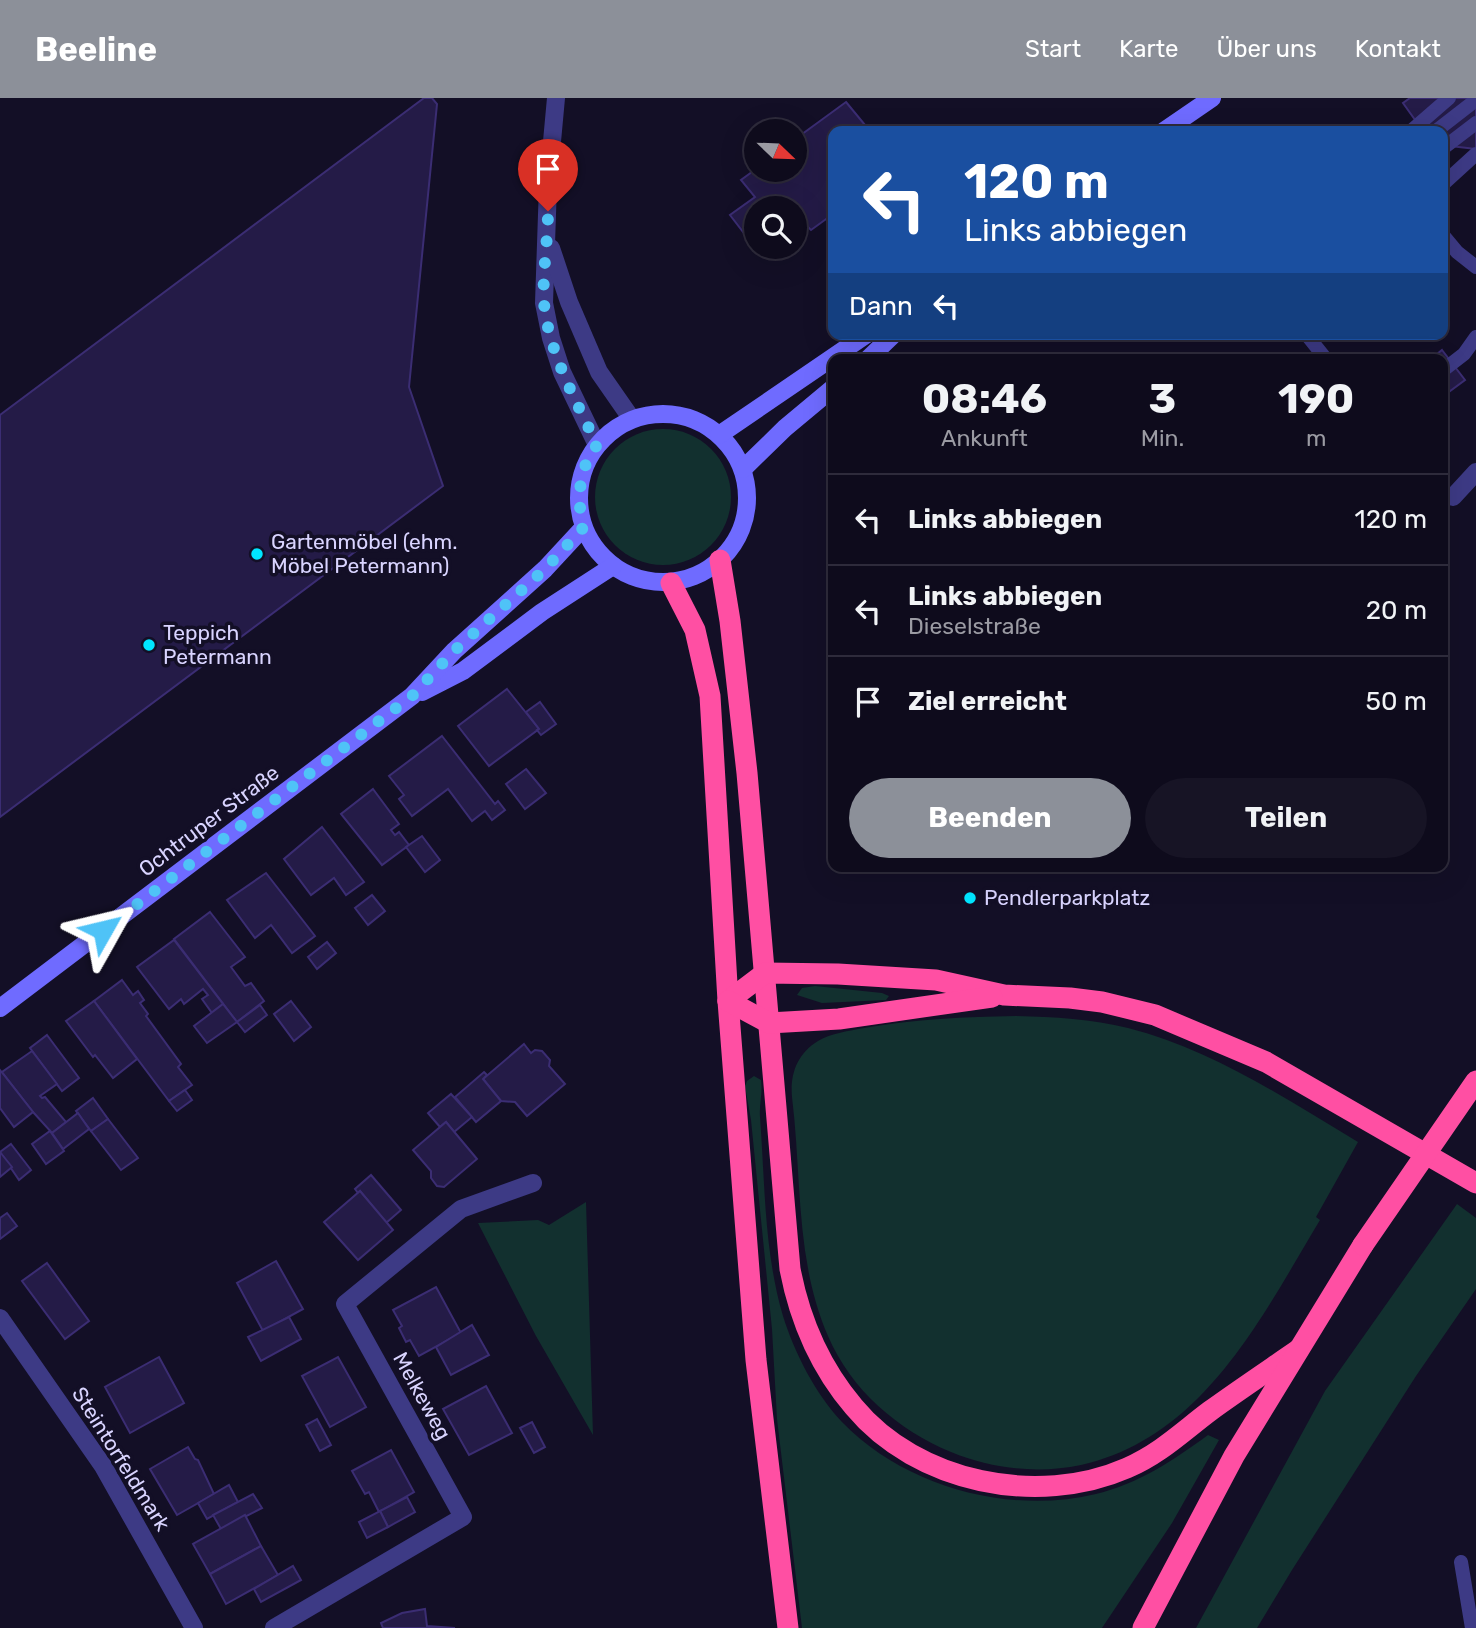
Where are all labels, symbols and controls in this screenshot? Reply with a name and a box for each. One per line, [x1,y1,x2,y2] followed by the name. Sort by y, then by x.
[35,30,157,69] text: Beeline
[1025,35,1081,63] text: Start
[1119,35,1179,63] text: Karte
[1217,35,1317,63] text: Über uns
[1355,35,1441,63] text: Kontakt
[744,119,807,182] north arrow
[744,119,807,259] map controls
[518,139,578,211] pin
[529,150,567,188] icon: arrive
[964,152,1109,210] text: 120 m
[849,154,940,245] icon: left
[744,196,807,259] button: search
[964,211,1187,249] text: Links abbiegen
[927,287,965,325] icon: left
[849,291,913,322] text: Dann
[922,374,1047,424] text: 08:46
[1149,374,1176,424] text: 3
[1278,374,1354,424] text: 190
[941,424,1028,452] text: Ankunft
[1141,424,1184,452] text: Min.
[1306,424,1326,452] text: m
[849,501,887,539] icon: left
[908,504,1102,535] text: Links abbiegen
[1355,504,1427,535] text: 120 m
[271,529,457,578] place label: Gartenmöbel (ehm. Möbel Petermann)
[249,546,265,562] marker: Gartenmöbel (ehm. Möbel Petermann)
[908,581,1102,612] text: Links abbiegen
[849,592,887,630] icon: left
[1366,595,1427,626] text: 20 m
[908,612,1041,640] text: Dieselstraße
[163,620,272,669] place label: Teppich Petermann
[141,637,157,653] marker: Teppich Petermann
[849,683,887,721] icon: arrive
[908,686,1067,717] text: Ziel erreicht
[1366,686,1427,717] text: 50 m
[134,760,284,881] street label: Ochtruper Straße
[849,778,1131,858] button: Beenden
[1145,778,1427,858] button: Teilen
[984,885,1150,910] place label: Pendlerparkplatz
[962,890,978,906] marker: Pendlerparkplatz
[66,893,140,967] position arrow
[388,1348,457,1444] street label: Melkeweg
[67,1382,176,1536] street label: Steintorfeldmark

